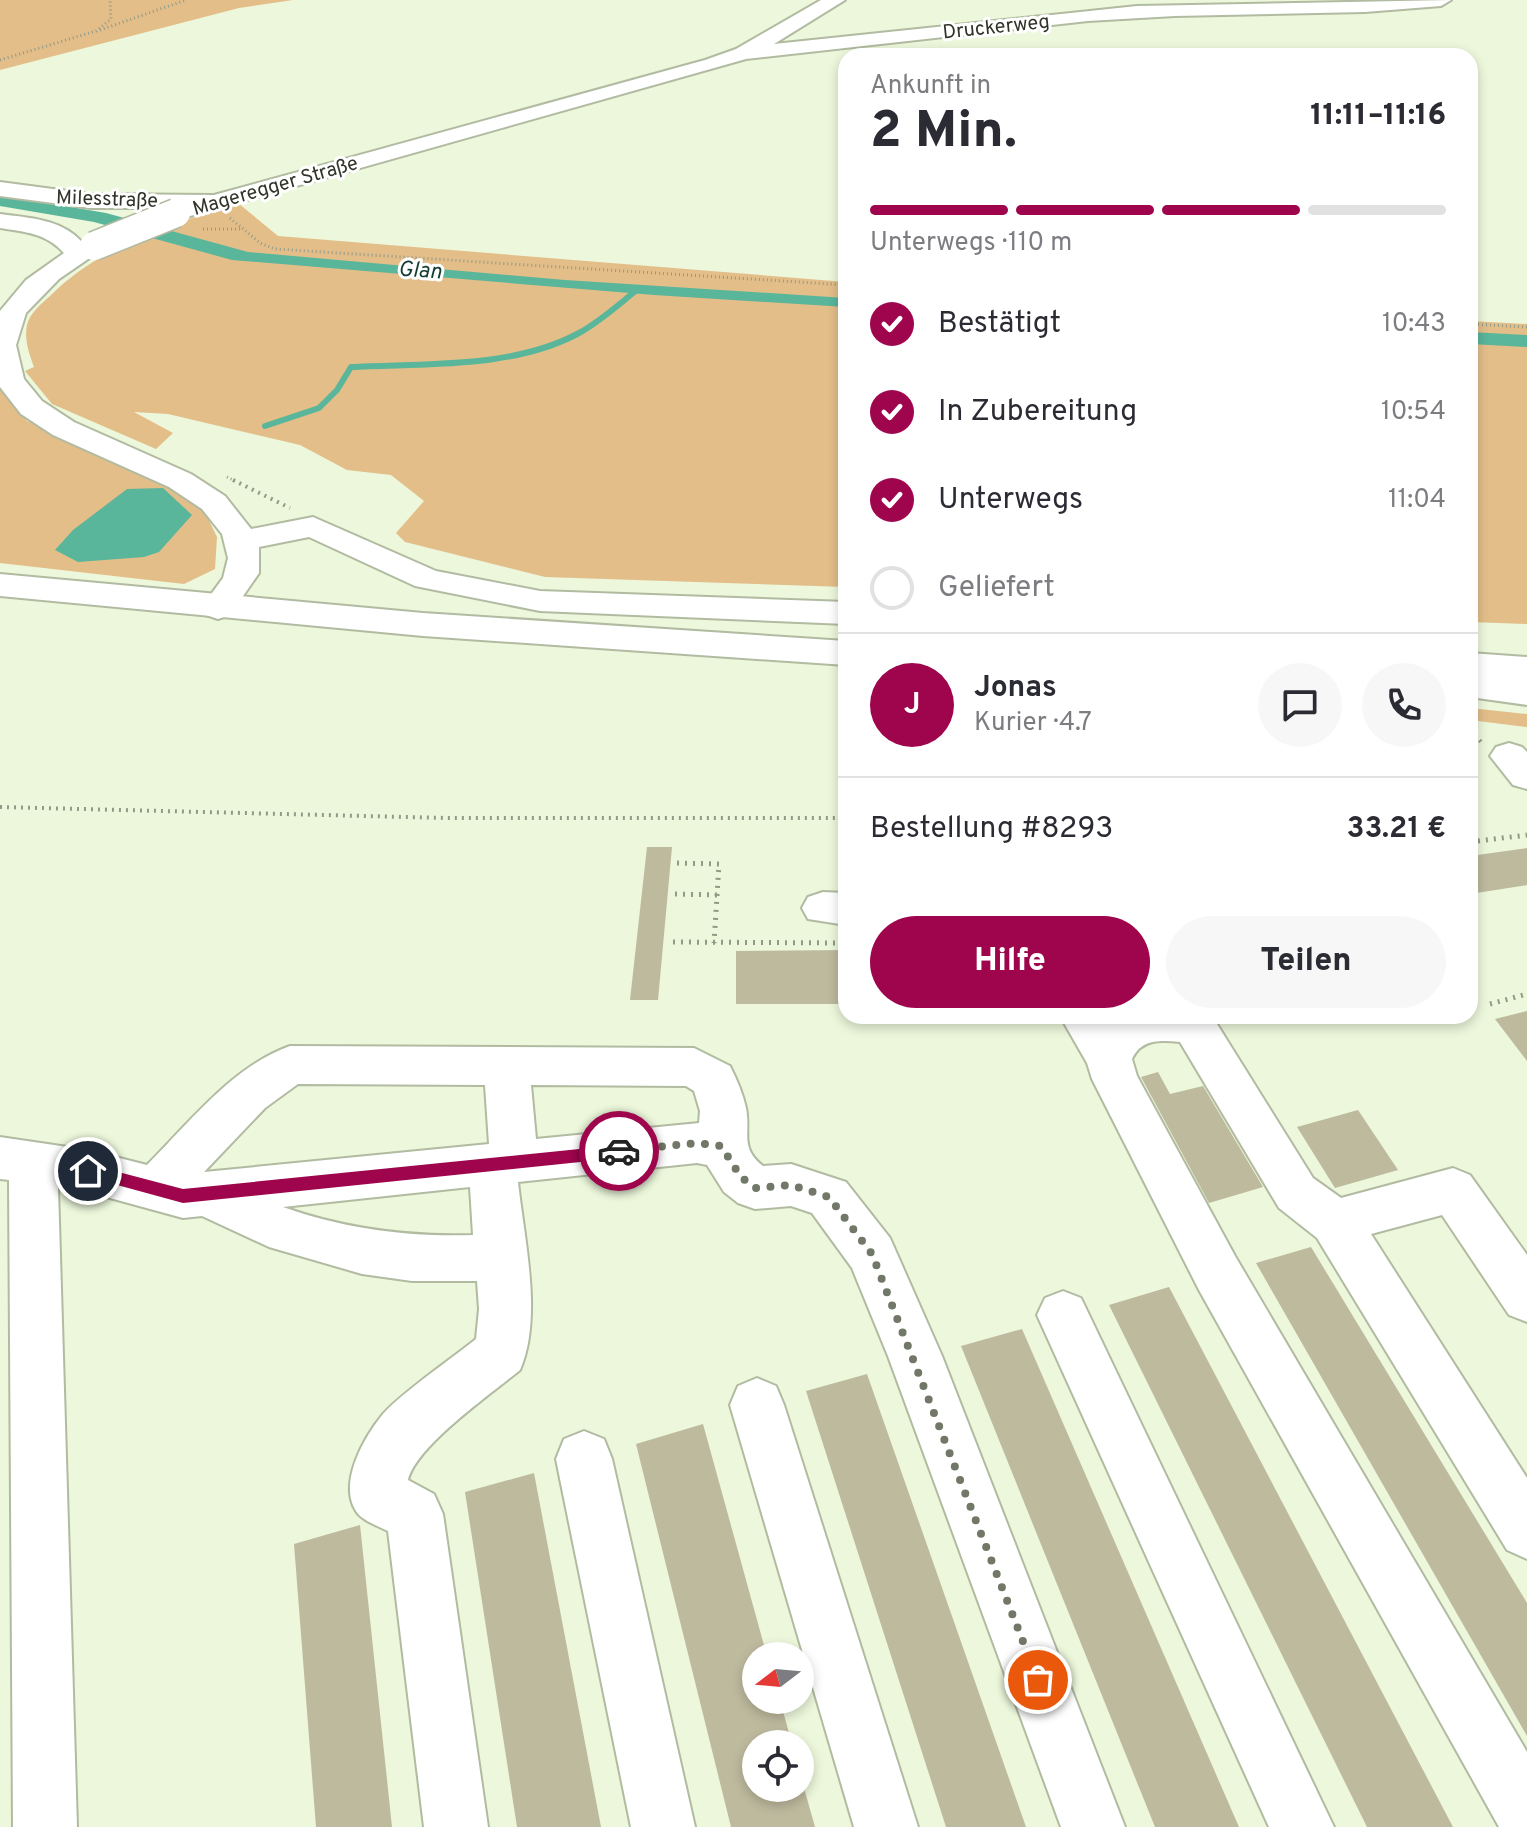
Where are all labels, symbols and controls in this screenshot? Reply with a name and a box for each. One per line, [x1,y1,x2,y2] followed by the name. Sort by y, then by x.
[941,9,1051,47] street label: Druckerweg
[870,70,991,103] text: Ankunft in
[1310,98,1446,135] text: 11:11–11:16
[870,100,1017,166] text: 2 Min.
[190,151,361,223] street label: Mageregger Straße
[56,185,158,215] street label: Milesstraße
[870,227,1072,260] text: Unterwegs · 110 m
[397,257,442,286] water label: Glan
[870,302,914,346] icon: check
[938,306,1061,343] text: Bestätigt
[1382,308,1446,341] text: 10:43
[870,390,914,434] icon: check
[938,394,1137,431] text: In Zubereitung
[1381,396,1446,429] text: 10:54
[870,478,914,522] icon: check
[938,482,1083,519] text: Unterwegs
[1388,484,1446,517] text: 11:04
[938,570,1055,607] text: Geliefert
[1258,663,1342,747] button: chat
[1362,663,1446,747] button: phone
[974,670,1057,707] text: Jonas
[904,687,920,724] text: J
[974,707,1092,740] text: Kurier · 4.7
[870,811,1113,848] text: Bestellung #8293
[1347,811,1446,848] text: 33.21 €
[870,916,1150,1008] button: Hilfe
[1166,916,1446,1008] button: Teilen
[579,1111,659,1191] courier
[597,1129,641,1173] icon: car
[54,1137,122,1205] pin
[66,1149,110,1193] icon: home
[742,1642,814,1714] north arrow
[742,1642,814,1802] map controls
[1004,1646,1072,1714] pin
[1016,1658,1060,1702] icon: bag
[742,1730,814,1802] button: locate

